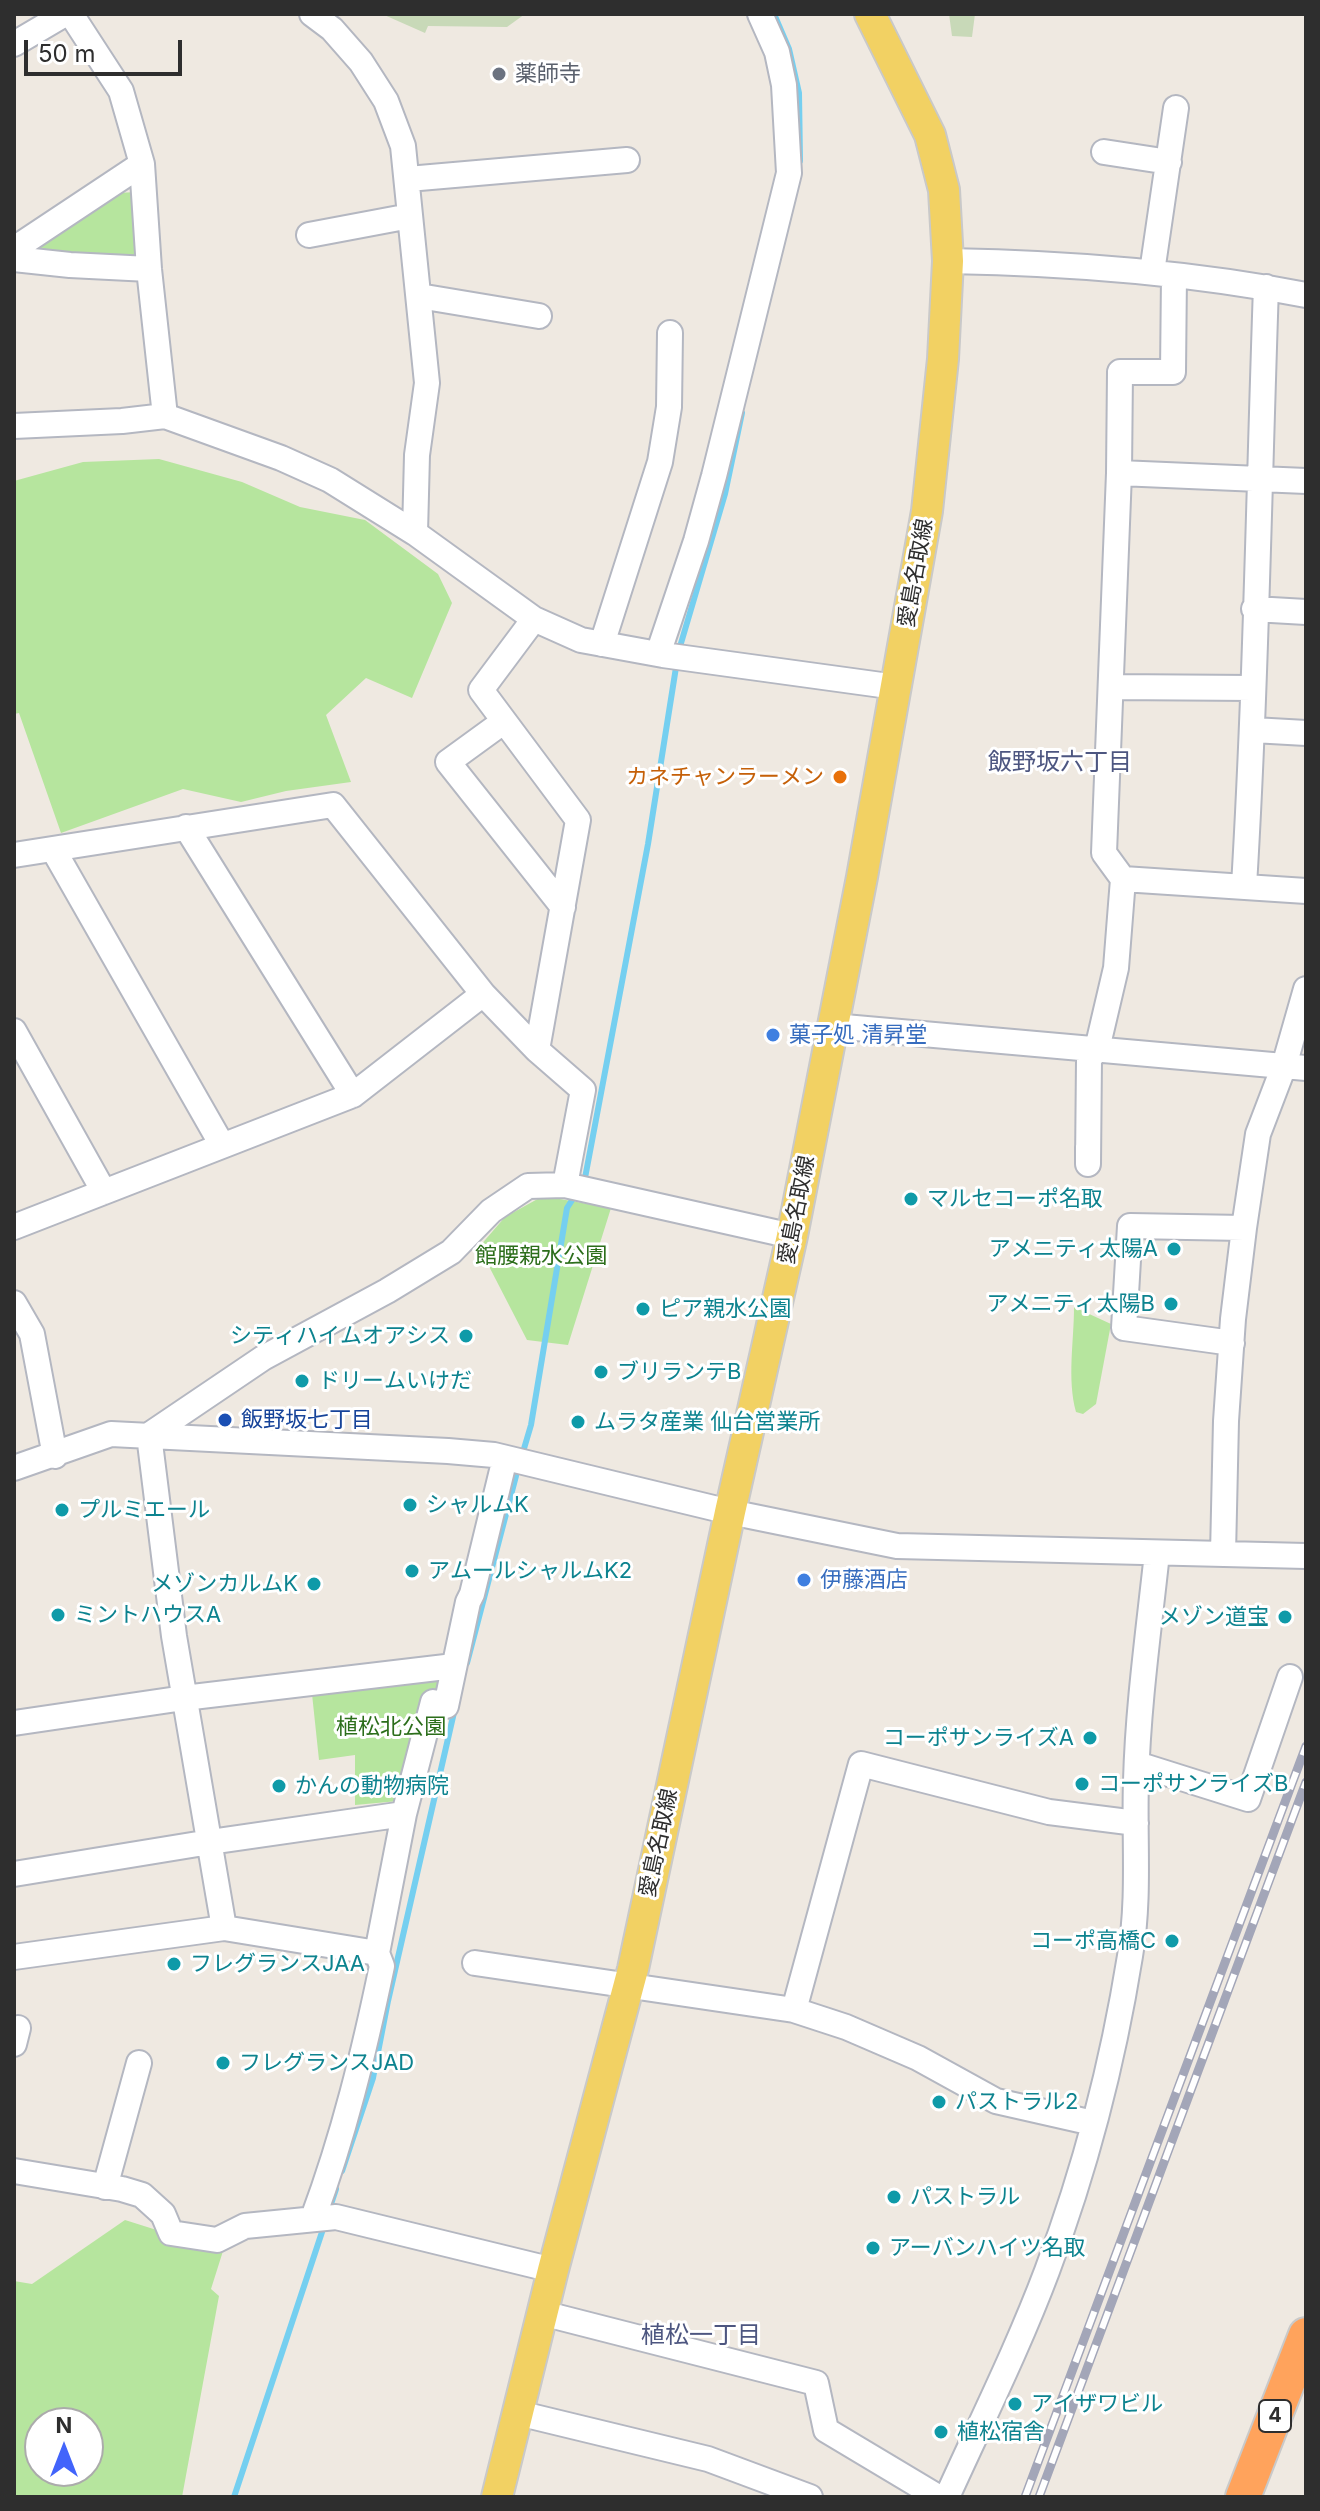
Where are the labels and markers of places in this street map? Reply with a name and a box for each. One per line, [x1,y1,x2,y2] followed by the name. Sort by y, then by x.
[515,61,581,87] place label: 薬師寺
[490,65,508,83] marker: 薬師寺
[626,764,824,790] place label: カネチャンラーメン
[831,768,849,786] marker: カネチャンラーメン
[789,1022,927,1048] place label: 菓子処 清昇堂
[764,1026,782,1044] marker: 菓子処 清昇堂
[927,1186,1103,1212] place label: マルセコーポ名取
[902,1190,920,1208] marker: マルセコーポ名取
[989,1236,1158,1262] place label: アメニティ太陽A
[1165,1240,1183,1258] marker: アメニティ太陽A
[987,1291,1155,1317] place label: アメニティ太陽B
[1162,1295,1180,1313] marker: アメニティ太陽B
[659,1296,791,1322] place label: ピア親水公園
[634,1300,652,1318] marker: ピア親水公園
[230,1323,450,1349] place label: シティハイムオアシス
[457,1327,475,1345] marker: シティハイムオアシス
[617,1359,741,1385] place label: ブリランテB
[592,1363,610,1381] marker: ブリランテB
[318,1368,472,1394] place label: ドリームいけだ
[293,1372,311,1390] marker: ドリームいけだ
[241,1407,373,1433] place label: 飯野坂七丁目
[594,1409,820,1435] place label: ムラタ産業 仙台営業所
[216,1411,234,1429] marker: 飯野坂七丁目
[569,1413,587,1431] marker: ムラタ産業 仙台営業所
[426,1492,529,1518] place label: シャルムK
[401,1496,419,1514] marker: シャルムK
[78,1497,210,1523] place label: プルミエール
[53,1501,71,1519] marker: プルミエール
[428,1558,632,1584] place label: アムールシャルムK2
[403,1562,421,1580] marker: アムールシャルムK2
[820,1567,908,1593] place label: 伊藤酒店
[151,1571,298,1597] place label: メゾンカルムK
[795,1571,813,1589] marker: 伊藤酒店
[305,1575,323,1593] marker: メゾンカルムK
[74,1602,221,1628] place label: ミントハウスA
[1159,1604,1269,1630] place label: メゾン道宝
[49,1606,67,1624] marker: ミントハウスA
[1276,1608,1294,1626] marker: メゾン道宝
[883,1725,1074,1751] place label: コーポサンライズA
[1081,1729,1099,1747] marker: コーポサンライズA
[1098,1771,1288,1797] place label: コーポサンライズB
[295,1773,449,1799] place label: かんの動物病院
[1073,1775,1091,1793] marker: コーポサンライズB
[270,1777,288,1795] marker: かんの動物病院
[1030,1928,1156,1954] place label: コーポ高橋C
[1163,1932,1181,1950] marker: コーポ高橋C
[190,1951,365,1977] place label: フレグランスJAA
[165,1955,183,1973] marker: フレグランスJAA
[239,2050,414,2076] place label: フレグランスJAD
[214,2054,232,2072] marker: フレグランスJAD
[955,2089,1078,2115] place label: パストラル2
[930,2093,948,2111] marker: パストラル2
[910,2184,1020,2210] place label: パストラル
[885,2188,903,2206] marker: パストラル
[889,2235,1086,2261] place label: アーバンハイツ名取
[864,2239,882,2257] marker: アーバンハイツ名取
[1031,2391,1163,2417] place label: アイザワビル
[1006,2395,1024,2413] marker: アイザワビル
[957,2419,1045,2445] place label: 植松宿舎
[932,2423,950,2441] marker: 植松宿舎

